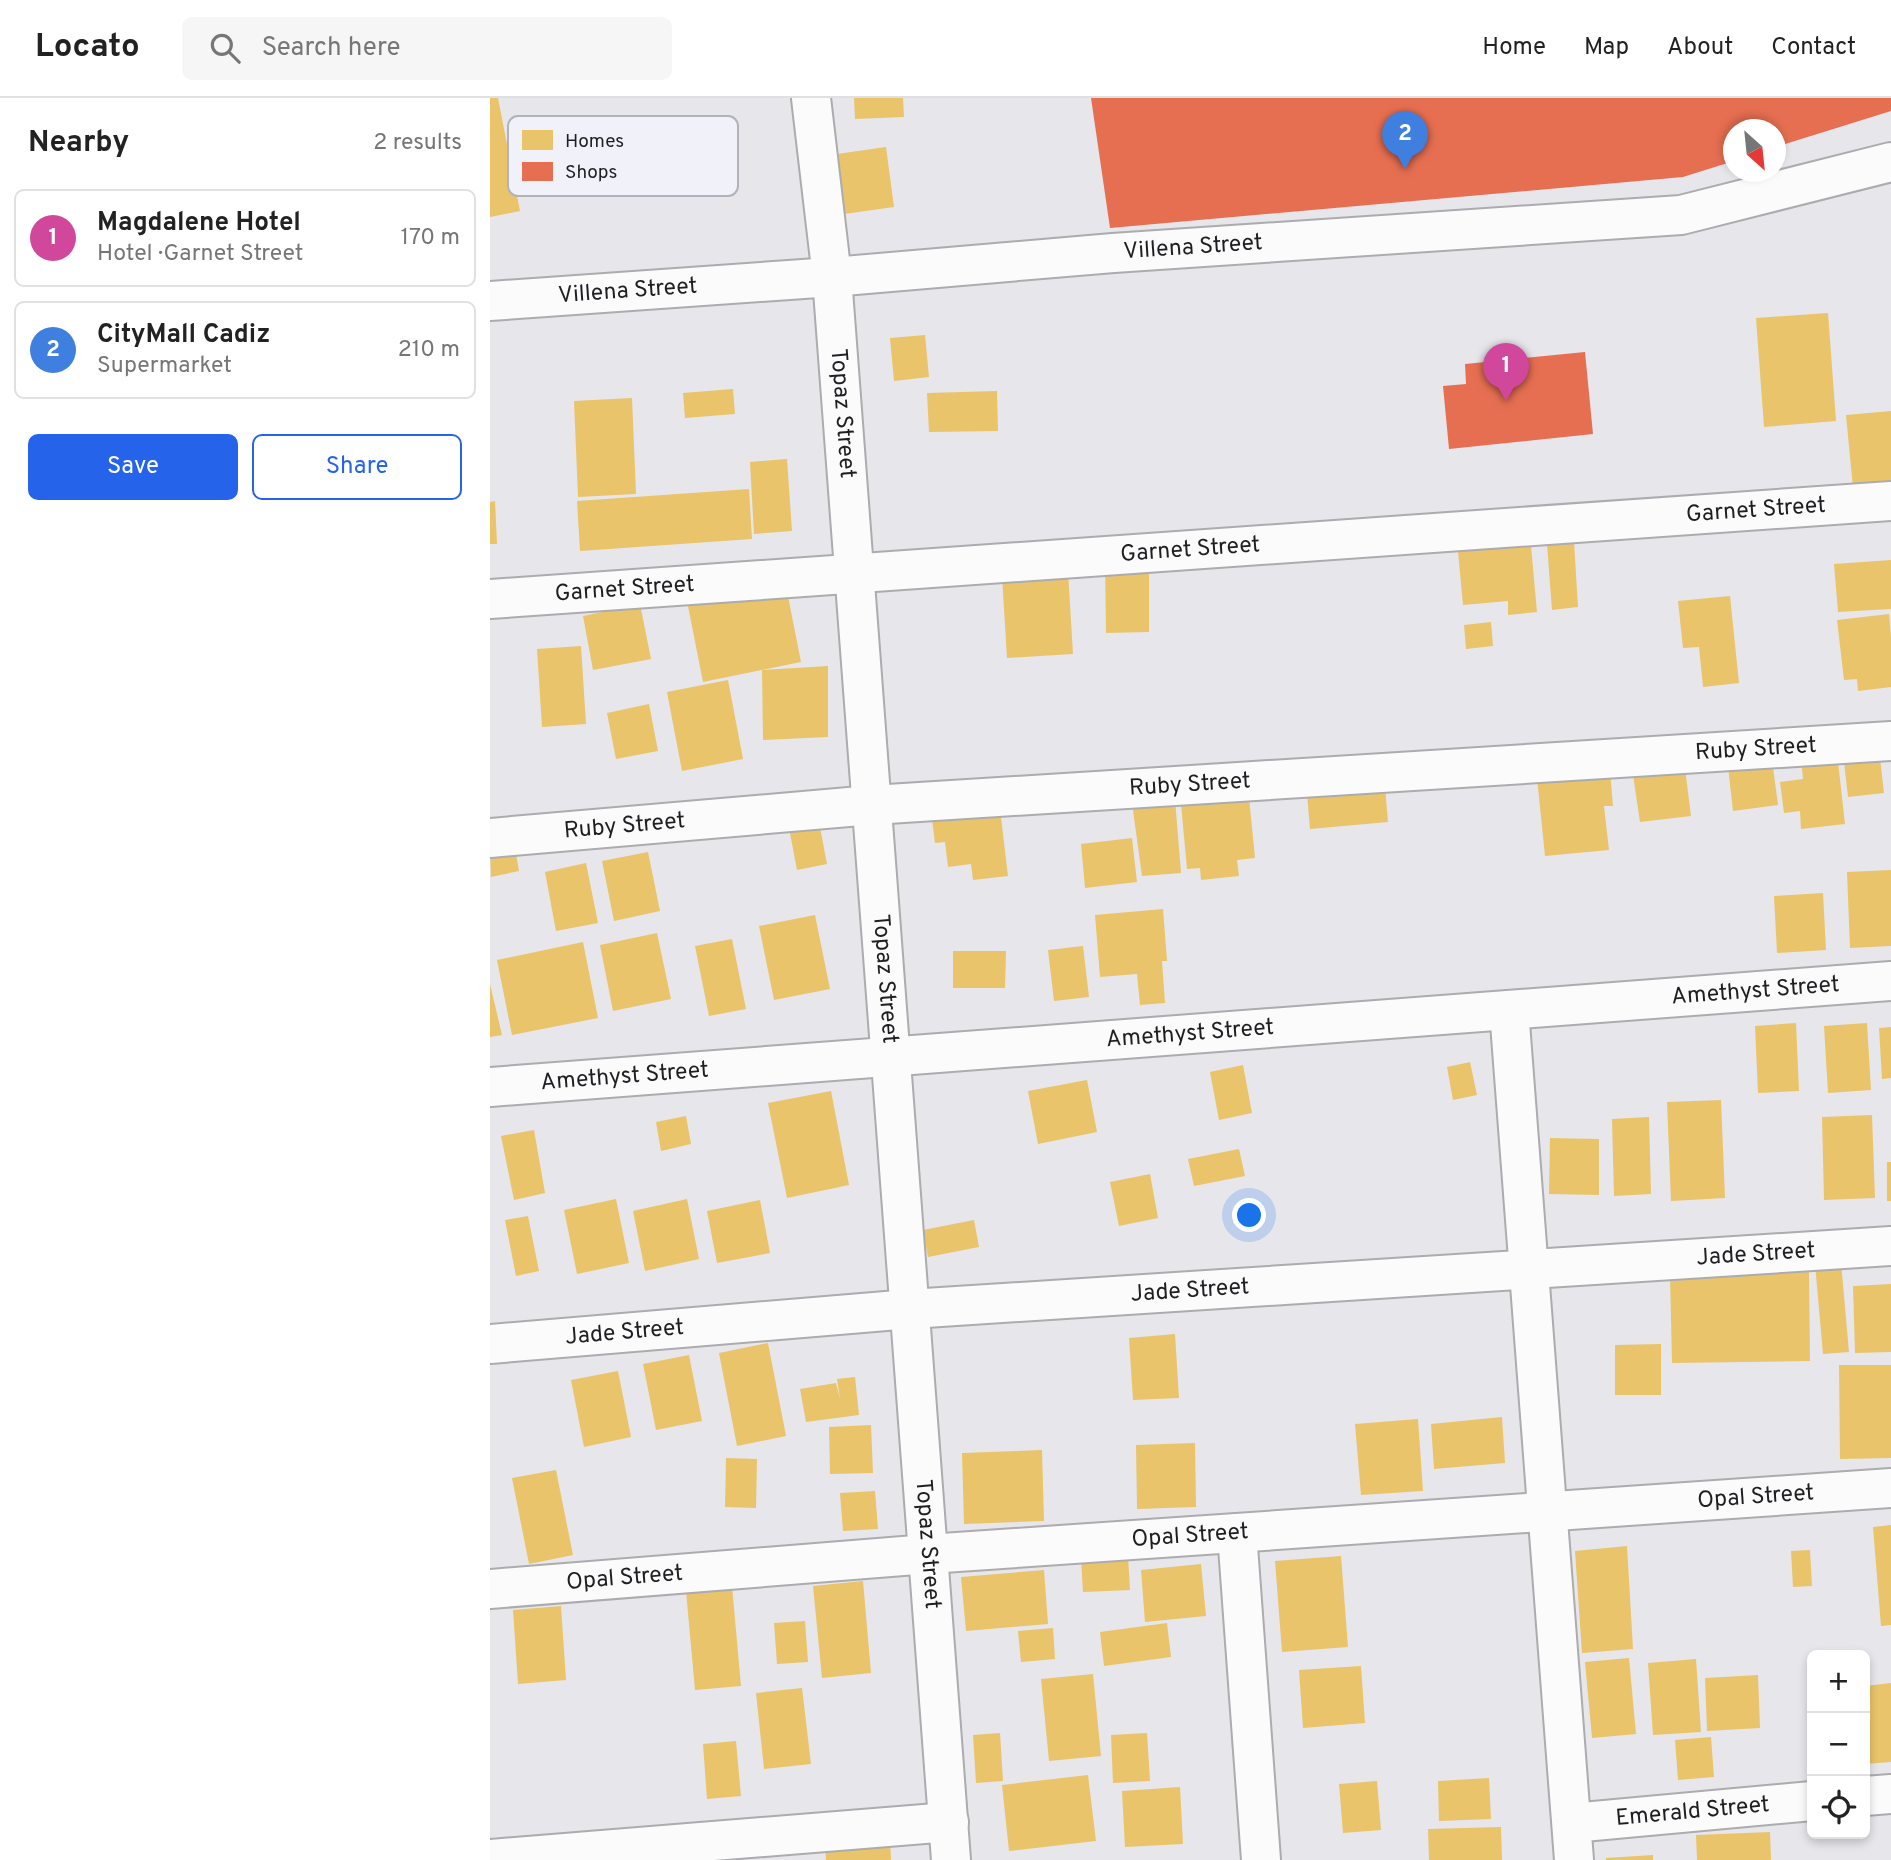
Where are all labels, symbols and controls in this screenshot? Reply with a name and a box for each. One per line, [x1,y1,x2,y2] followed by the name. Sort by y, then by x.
[182,17,672,80] search box
[35,27,140,69] text: Locato
[206,29,244,67] icon: search
[262,32,401,65] text: Search here
[1482,33,1546,63] text: Home
[1584,33,1629,63] text: Map
[1667,33,1733,63] text: About
[1771,33,1856,63] text: Contact
[1382,111,1428,169] pin: 2
[508,116,738,196] legend
[1723,119,1786,182] north arrow
[28,125,129,162] text: Nearby
[373,129,462,158] text: 2 results
[565,130,624,154] text: Homes
[565,161,617,185] text: Shops
[97,207,301,240] text: Magdalene Hotel
[48,224,58,253] text: 1
[401,224,460,253] text: 170 m
[1122,229,1264,267] street label: Villena Street
[97,240,303,269] text: Hotel · Garnet Street
[557,272,698,311] street label: Villena Street
[97,319,270,352] text: CityMall Cadiz
[46,336,60,365] text: 2
[398,336,460,365] text: 210 m
[1483,343,1529,401] pin: 1
[823,348,862,479] street label: Topaz Street
[97,352,232,381] text: Supermarket
[28,434,238,500] button: Save
[252,434,462,500] button: Share
[1685,491,1827,530] street label: Garnet Street
[1119,531,1261,569] street label: Garnet Street
[554,570,696,609] street label: Garnet Street
[1694,731,1817,768] street label: Ruby Street
[1128,767,1252,803] street label: Ruby Street
[563,807,686,846] street label: Ruby Street
[865,913,904,1045] street label: Topaz Street
[1670,970,1840,1012] street label: Amethyst Street
[1105,1013,1275,1055] street label: Amethyst Street
[540,1056,710,1098] street label: Amethyst Street
[1232,1198,1266,1232] your location
[1695,1236,1816,1273] street label: Jade Street
[1130,1273,1250,1309] street label: Jade Street
[564,1313,685,1352] street label: Jade Street
[908,1478,947,1610] street label: Topaz Street
[1696,1479,1815,1516] street label: Opal Street
[1131,1518,1249,1555] street label: Opal Street
[565,1559,684,1597] street label: Opal Street
[1807,1650,1870,1839] map controls
[1807,1650,1870,1713] button: +
[1807,1713,1870,1776] button: −
[1807,1776,1870,1839] button: locate
[1614,1790,1771,1833] street label: Emerald Street

